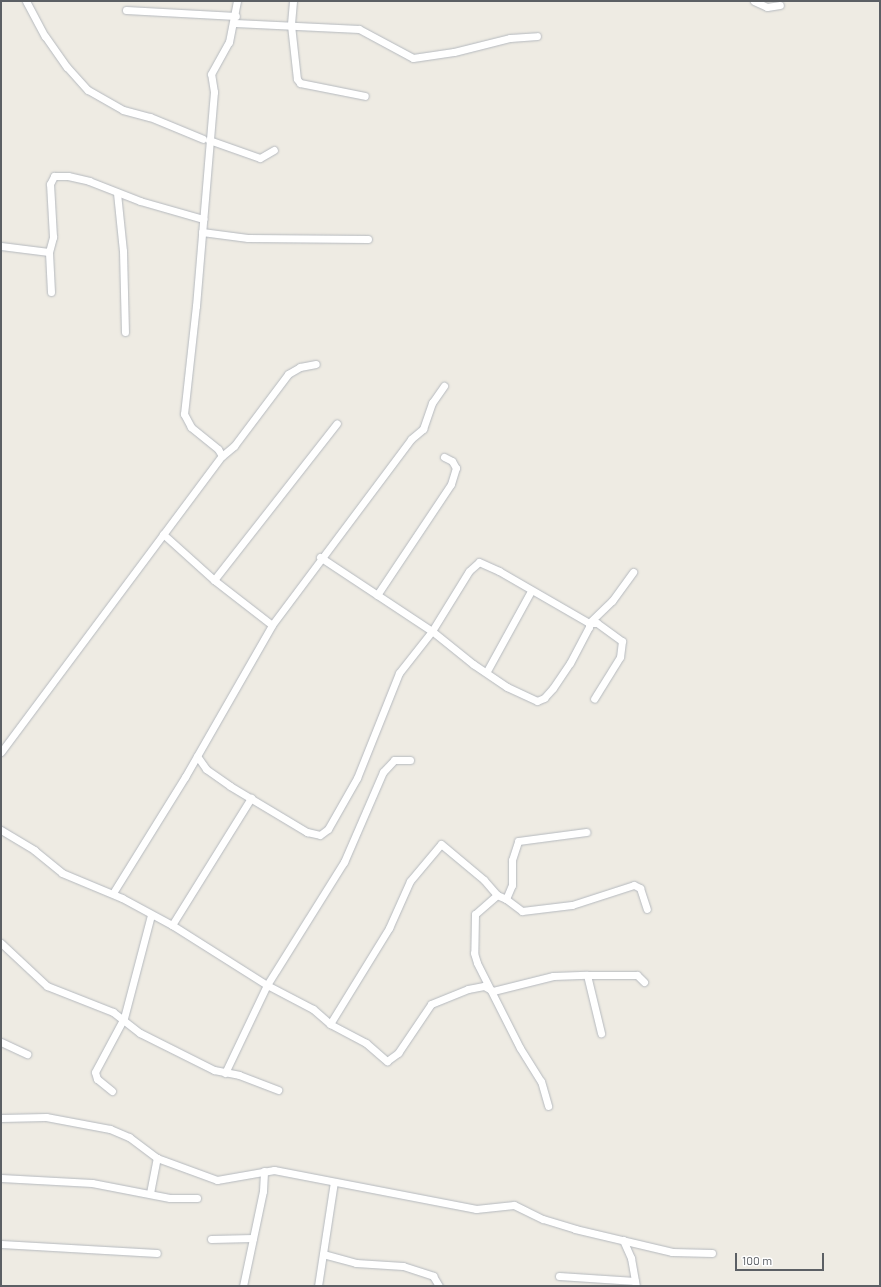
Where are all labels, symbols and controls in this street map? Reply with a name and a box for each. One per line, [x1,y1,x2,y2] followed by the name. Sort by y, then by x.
[737,1245,826,1271] scale bar
[742,1253,772,1267] text: 100 m

